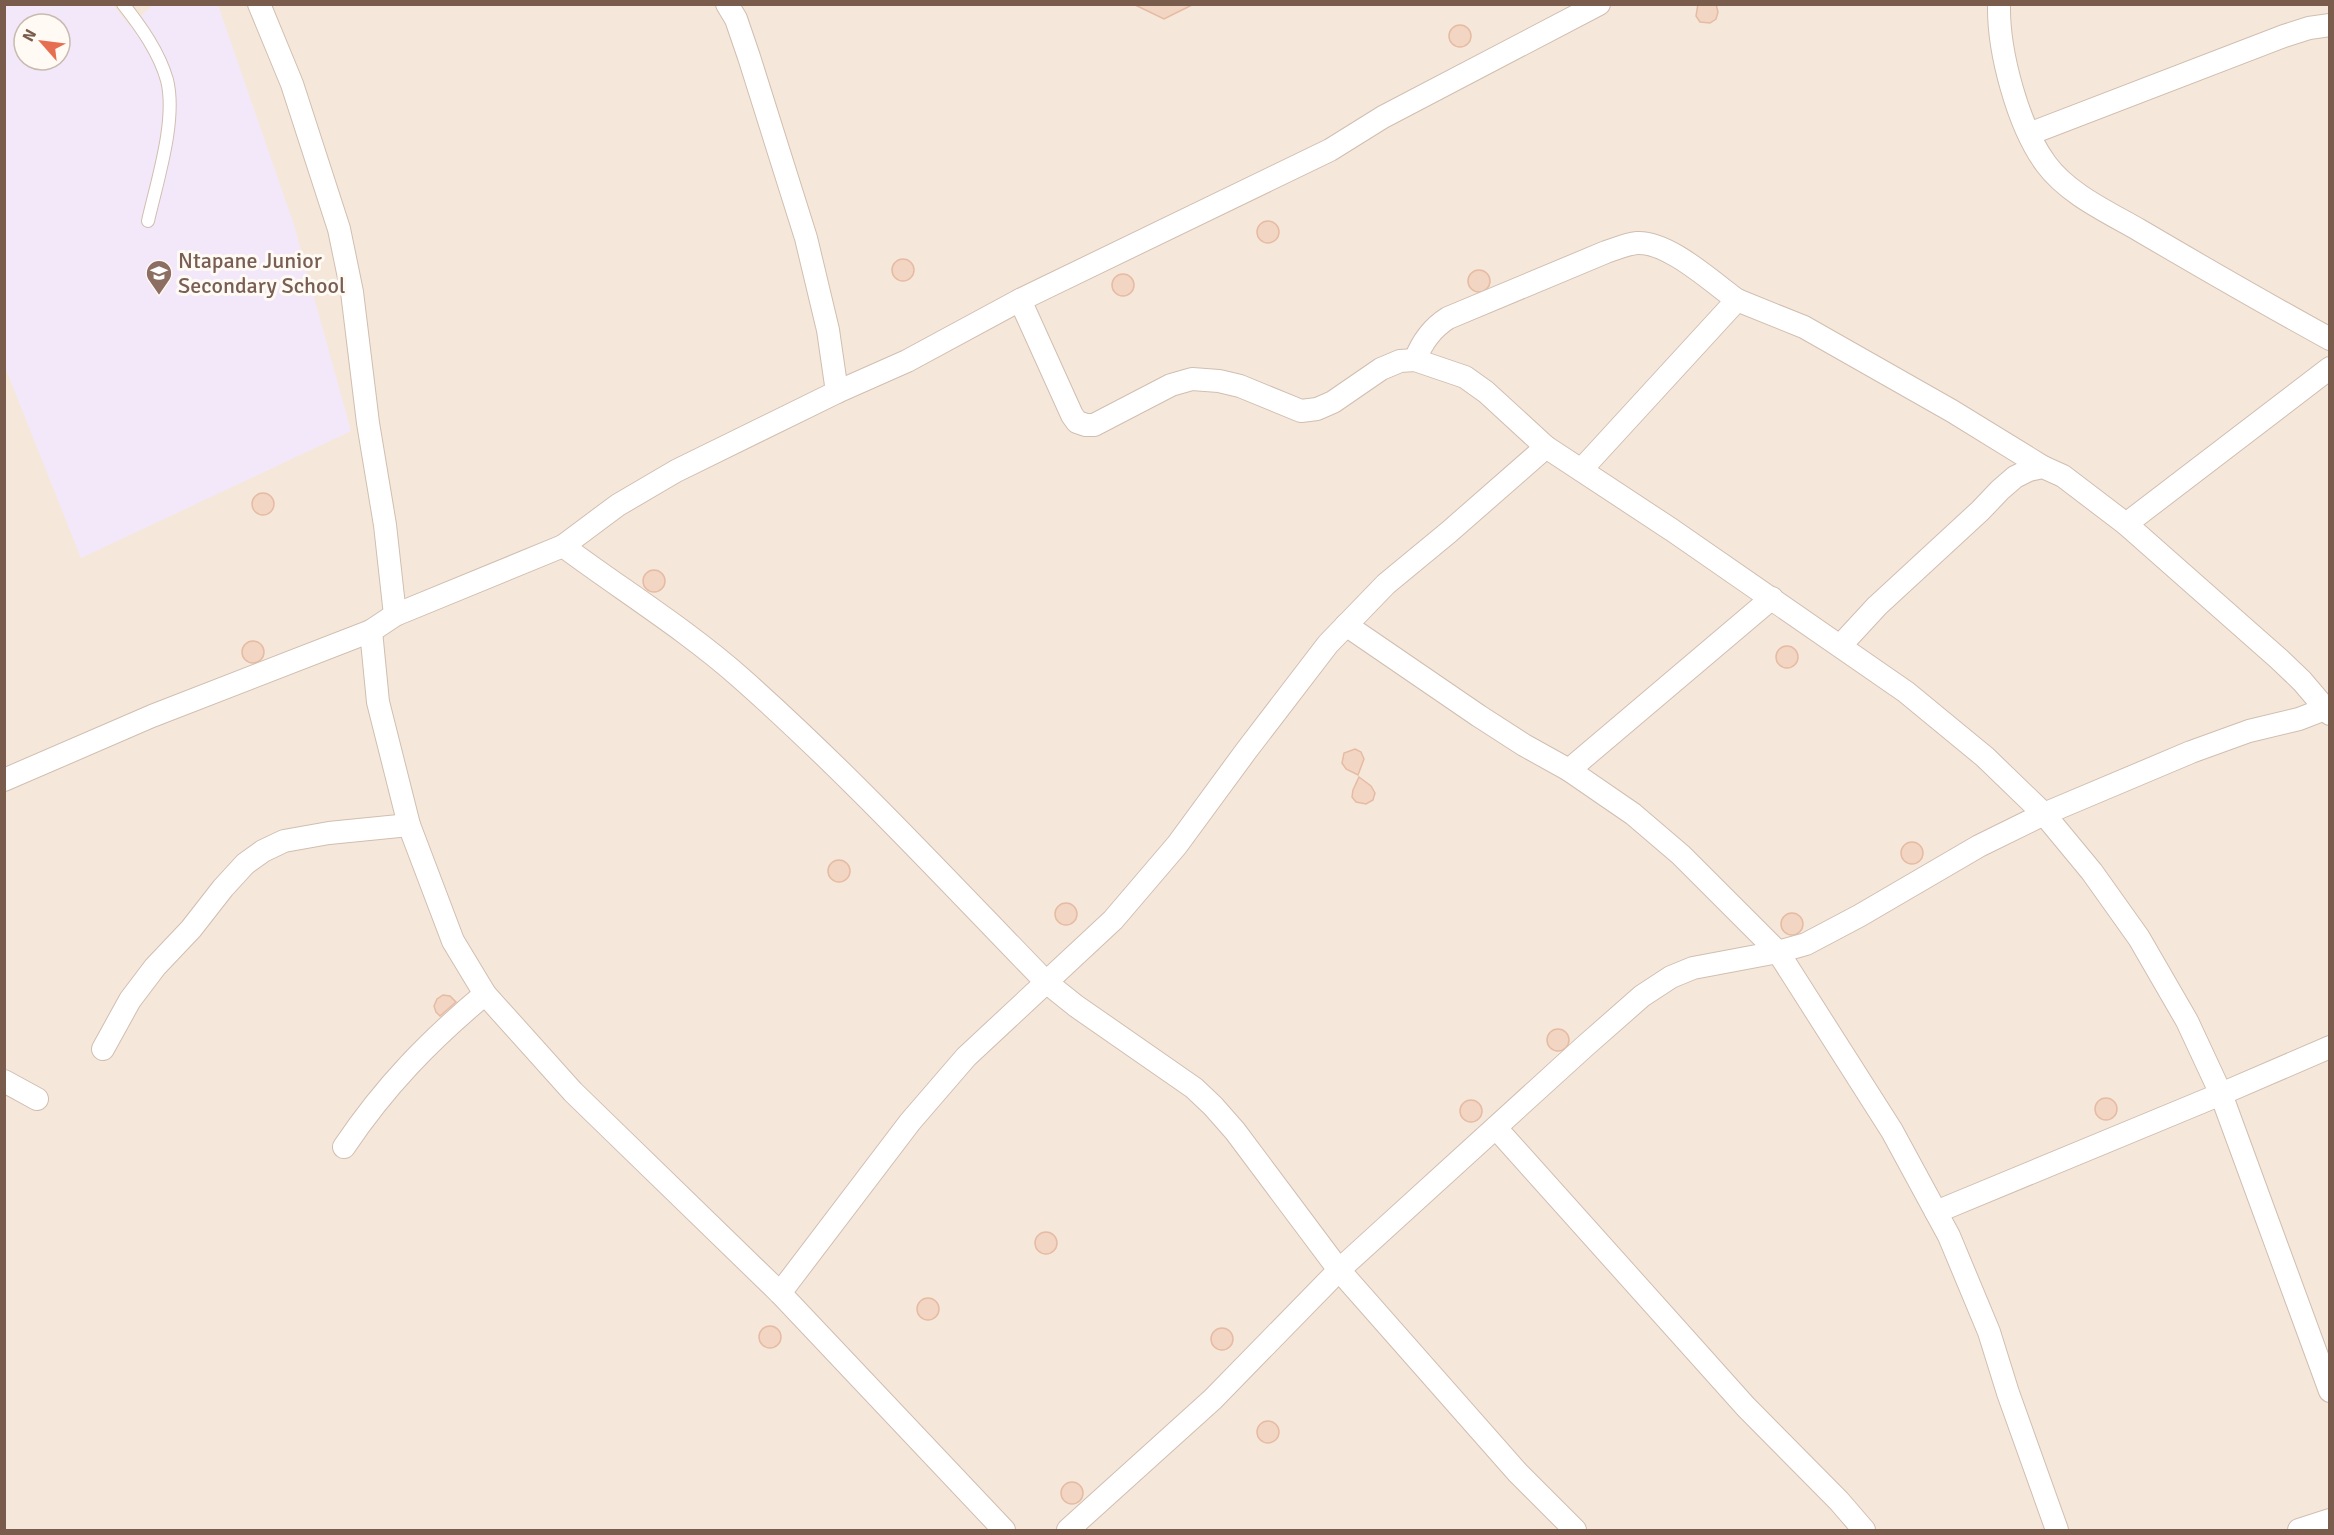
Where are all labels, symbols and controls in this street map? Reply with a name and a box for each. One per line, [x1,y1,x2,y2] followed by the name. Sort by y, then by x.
[12,12,72,72] north arrow
[18,26,41,45] text: N
[178,247,345,299] place label: Ntapane Junior Secondary School
[144,258,174,296] school or university icon: Ntapane Junior Secondary School

